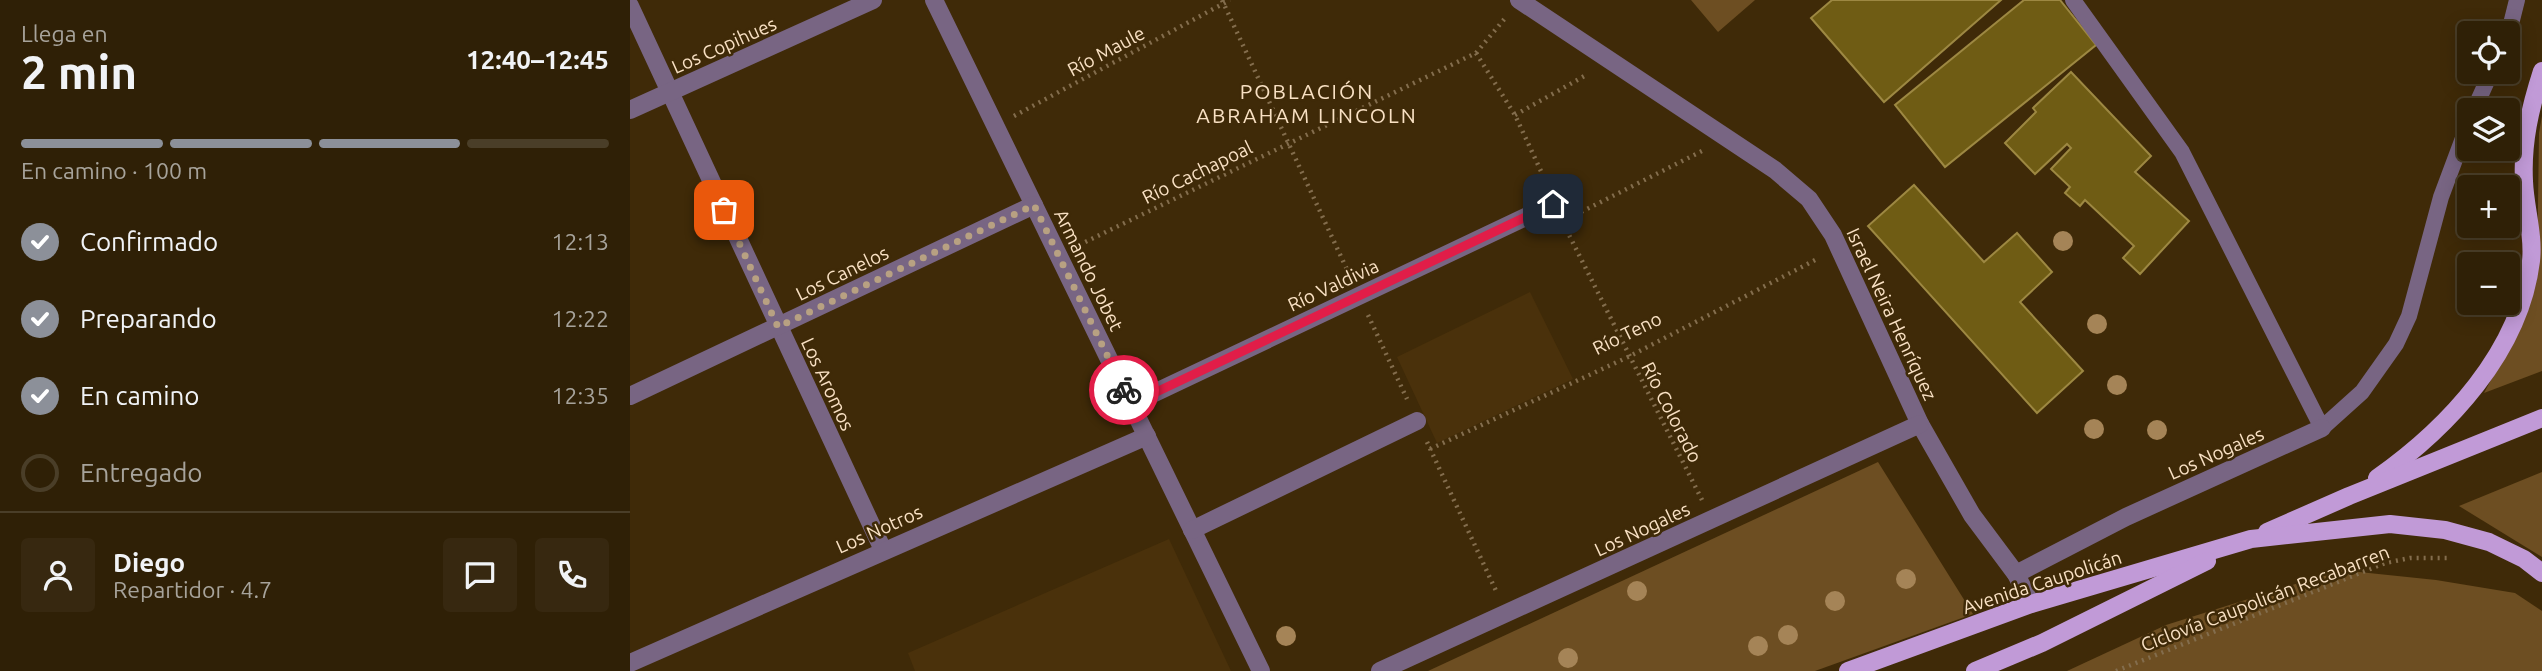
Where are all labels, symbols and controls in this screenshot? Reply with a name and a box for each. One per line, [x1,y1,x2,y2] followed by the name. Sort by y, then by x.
[668,12,780,78] street label: Los Copihues
[21,21,108,46] text: Llega en
[1064,21,1148,81] street label: Río Maule
[2457,21,2520,315] map controls
[2457,21,2520,84] button: locate
[466,45,609,74] text: 12:40–12:45
[21,46,137,98] text: 2 min
[1196,79,1418,127] district label: POBLACIÓN ABRAHAM LINCOLN
[2457,98,2520,161] button: layers
[1138,136,1256,208] street label: Río Cachapoal
[21,158,207,183] text: En camino · 100 m
[1523,174,1583,234] pin
[2457,175,2520,238] button: +
[694,180,754,240] pin
[1534,185,1572,223] icon: home
[705,191,743,229] icon: bag
[1050,206,1128,335] street label: Armando Jobet
[21,223,59,261] icon: check
[1842,224,1942,404] street label: Israel Neira Henríquez
[80,227,218,256] text: Confirmado
[551,229,609,254] text: 12:13
[792,241,892,305] street label: Los Canelos
[2457,252,2520,315] button: −
[1284,254,1382,316] street label: Río Valdivia
[21,300,59,338] icon: check
[80,304,217,333] text: Preparando
[551,306,609,331] text: 12:22
[1589,307,1665,359] street label: Río Teno
[797,334,859,434] street label: Los Aromos
[1089,355,1159,425] courier
[1637,358,1707,466] street label: Río Colorado
[1105,371,1143,409] icon: bike
[21,377,59,415] icon: check
[80,381,200,410] text: En camino
[551,383,609,408] text: 12:35
[2165,422,2267,484] street label: Los Nogales
[80,458,203,487] text: Entregado
[1591,497,1693,561] street label: Los Nogales
[832,500,926,558] street label: Los Notros
[21,538,95,612] button: person
[443,538,517,612] button: chat
[535,538,609,612] button: phone
[2138,540,2392,656] street label: Ciclovía Caupolicán Recabarren
[1960,546,2124,618] street label: Avenida Caupolicán
[113,548,185,577] text: Diego
[113,577,272,602] text: Repartidor · 4.7

